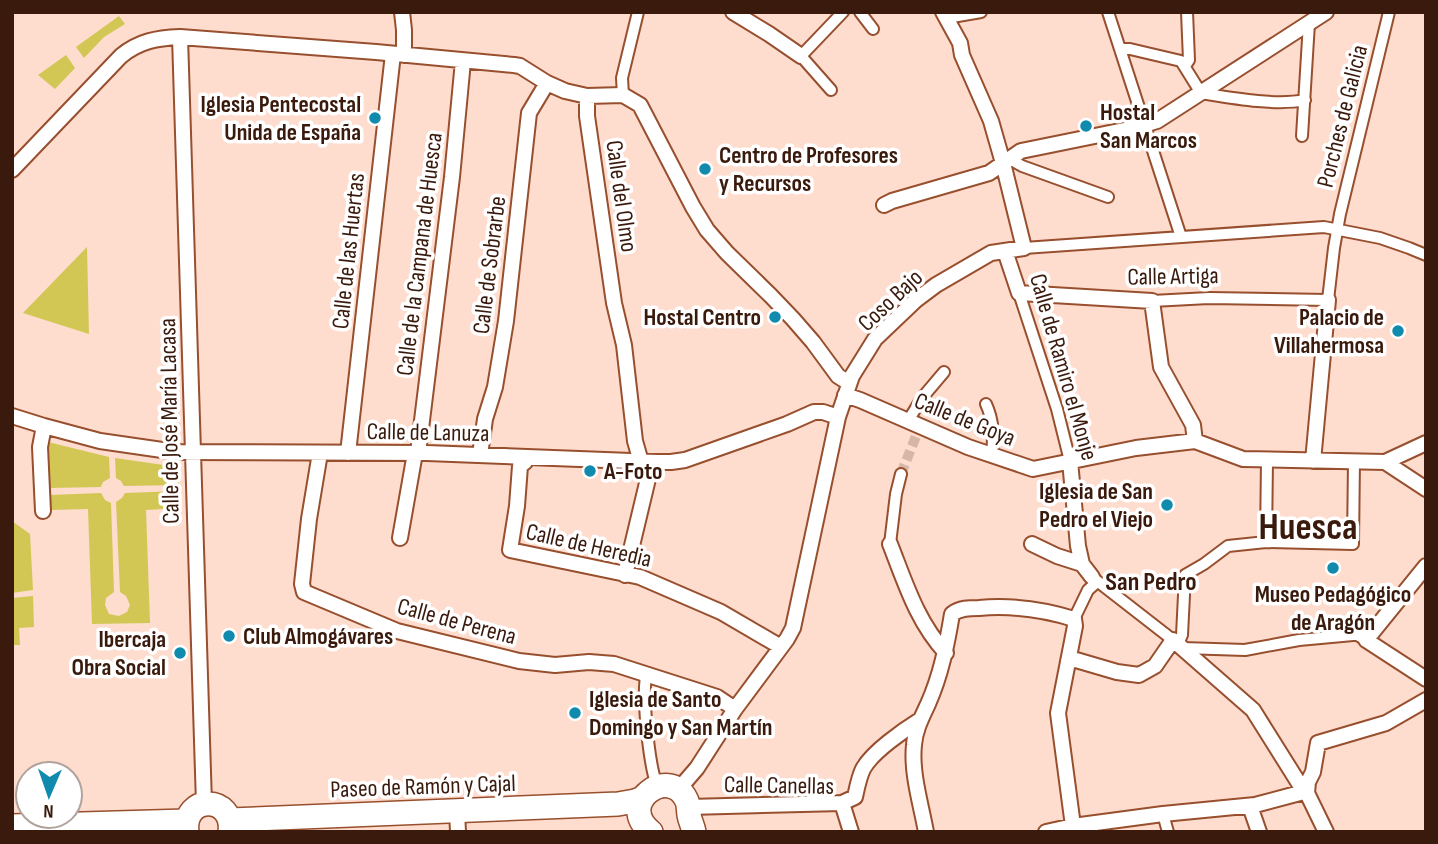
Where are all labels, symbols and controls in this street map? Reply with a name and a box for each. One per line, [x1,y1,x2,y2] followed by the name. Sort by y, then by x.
[1311,42,1374,190] street label: Porches de Galicia
[201,90,361,147] place label: Iglesia Pentecostal Unida de España
[1100,98,1197,155] place label: Hostal San Marcos
[367,110,383,126] marker: Iglesia Pentecostal Unida de España
[1078,118,1094,134] marker: Hostal San Marcos
[390,131,449,377] street label: Calle de la Campana de Huesca
[599,138,644,254] street label: Calle del Olmo
[719,141,898,198] place label: Centro de Profesores y Recursos
[697,161,713,177] marker: Centro de Profesores y Recursos
[326,172,371,330] street label: Calle de las Huertas
[467,194,512,336] street label: Calle de Sobrarbe
[1127,261,1219,292] street label: Calle Artiga
[852,263,929,338] street label: Coso Bajo
[1023,270,1104,464] street label: Calle de Ramiro el Monje
[643,303,761,332] place label: Hostal Centro
[1274,303,1384,360] place label: Palacio de Villahermosa
[767,309,783,325] marker: Hostal Centro
[153,318,186,524] street label: Calle de José María Lacasa
[1390,323,1406,339] marker: Palacio de Villahermosa
[910,386,1020,453] street label: Calle de Goya
[366,417,490,448] street label: Calle de Lanuza
[603,457,662,486] place label: A-Foto
[582,463,598,479] marker: A-Foto
[1039,477,1153,534] place label: Iglesia de San Pedro el Viejo
[1159,497,1175,513] marker: Iglesia de San Pedro el Viejo
[1259,505,1357,550] district label: Huesca
[523,517,655,574] street label: Calle de Heredia
[1325,560,1341,576] marker: Museo Pedagógico de Aragón
[1105,567,1197,598] district label: San Pedro
[1255,580,1411,637] place label: Museo Pedagógico de Aragón
[394,592,519,651] street label: Calle de Perena
[243,622,393,651] place label: Club Almogávares
[71,625,166,682] place label: Ibercaja Obra Social
[221,628,237,644] marker: Club Almogávares
[172,645,188,661] marker: Ibercaja Obra Social
[589,685,773,742] place label: Iglesia de Santo Domingo y San Martín
[567,705,583,721] marker: Iglesia de Santo Domingo y San Martín
[14,760,84,830] north arrow
[330,769,516,804] street label: Paseo de Ramón y Cajal
[724,770,834,801] street label: Calle Canellas
[43,799,54,822] text: N

